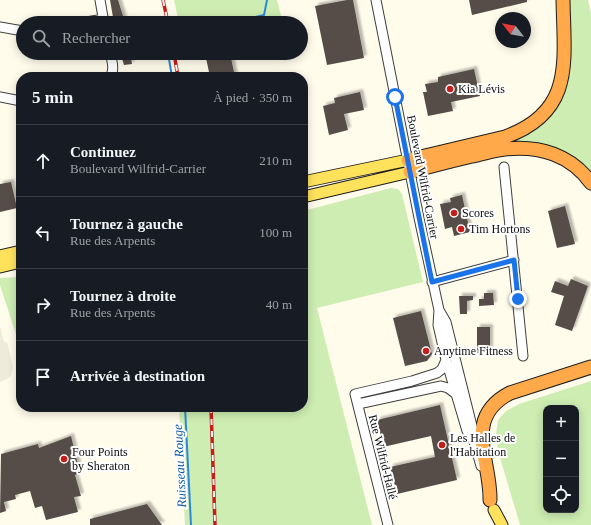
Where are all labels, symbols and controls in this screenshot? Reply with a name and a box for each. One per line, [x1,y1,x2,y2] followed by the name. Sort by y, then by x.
[495,12,531,48] north arrow
[16,16,308,60] search box
[30,27,52,49] icon: search
[62,30,130,46] text: Rechercher
[458,82,505,96] place label: Kia Lévis
[445,84,455,94] marker: Kia Lévis
[32,88,73,107] text: 5 min
[386,88,404,106] route start
[213,90,292,105] text: À pied · 350 m
[404,114,442,240] street label: Boulevard Wilfrid-Carrier
[70,144,136,160] text: Continuez
[32,150,54,172] icon: ahead
[259,153,292,168] text: 210 m
[70,161,206,176] text: Boulevard Wilfrid-Carrier
[462,206,494,220] place label: Scores
[449,208,459,218] marker: Scores
[70,216,183,232] text: Tournez à gauche
[32,222,54,244] icon: left
[469,222,531,236] place label: Tim Hortons
[456,224,466,234] marker: Tim Hortons
[259,225,292,240] text: 100 m
[70,233,155,248] text: Rue des Arpents
[70,288,176,304] text: Tournez à droite
[509,290,527,308] route end
[32,294,54,316] icon: right
[266,297,292,312] text: 40 m
[70,305,155,320] text: Rue des Arpents
[434,344,513,358] place label: Anytime Fitness
[421,346,431,356] marker: Anytime Fitness
[32,366,54,388] icon: arrive
[70,368,205,384] text: Arrivée à destination
[543,405,579,513] map controls
[543,405,579,441] button: +
[366,413,400,501] street label: Rue Wilfrid-Hallé
[170,424,189,509] water label: Ruisseau Rouge
[450,431,515,459] place label: Les Halles de l'Habitation
[437,440,447,450] marker: Les Halles de l'Habitation
[543,441,579,477] button: −
[72,445,130,473] place label: Four Points by Sheraton
[59,454,69,464] marker: Four Points by Sheraton
[543,477,579,513] button: locate

